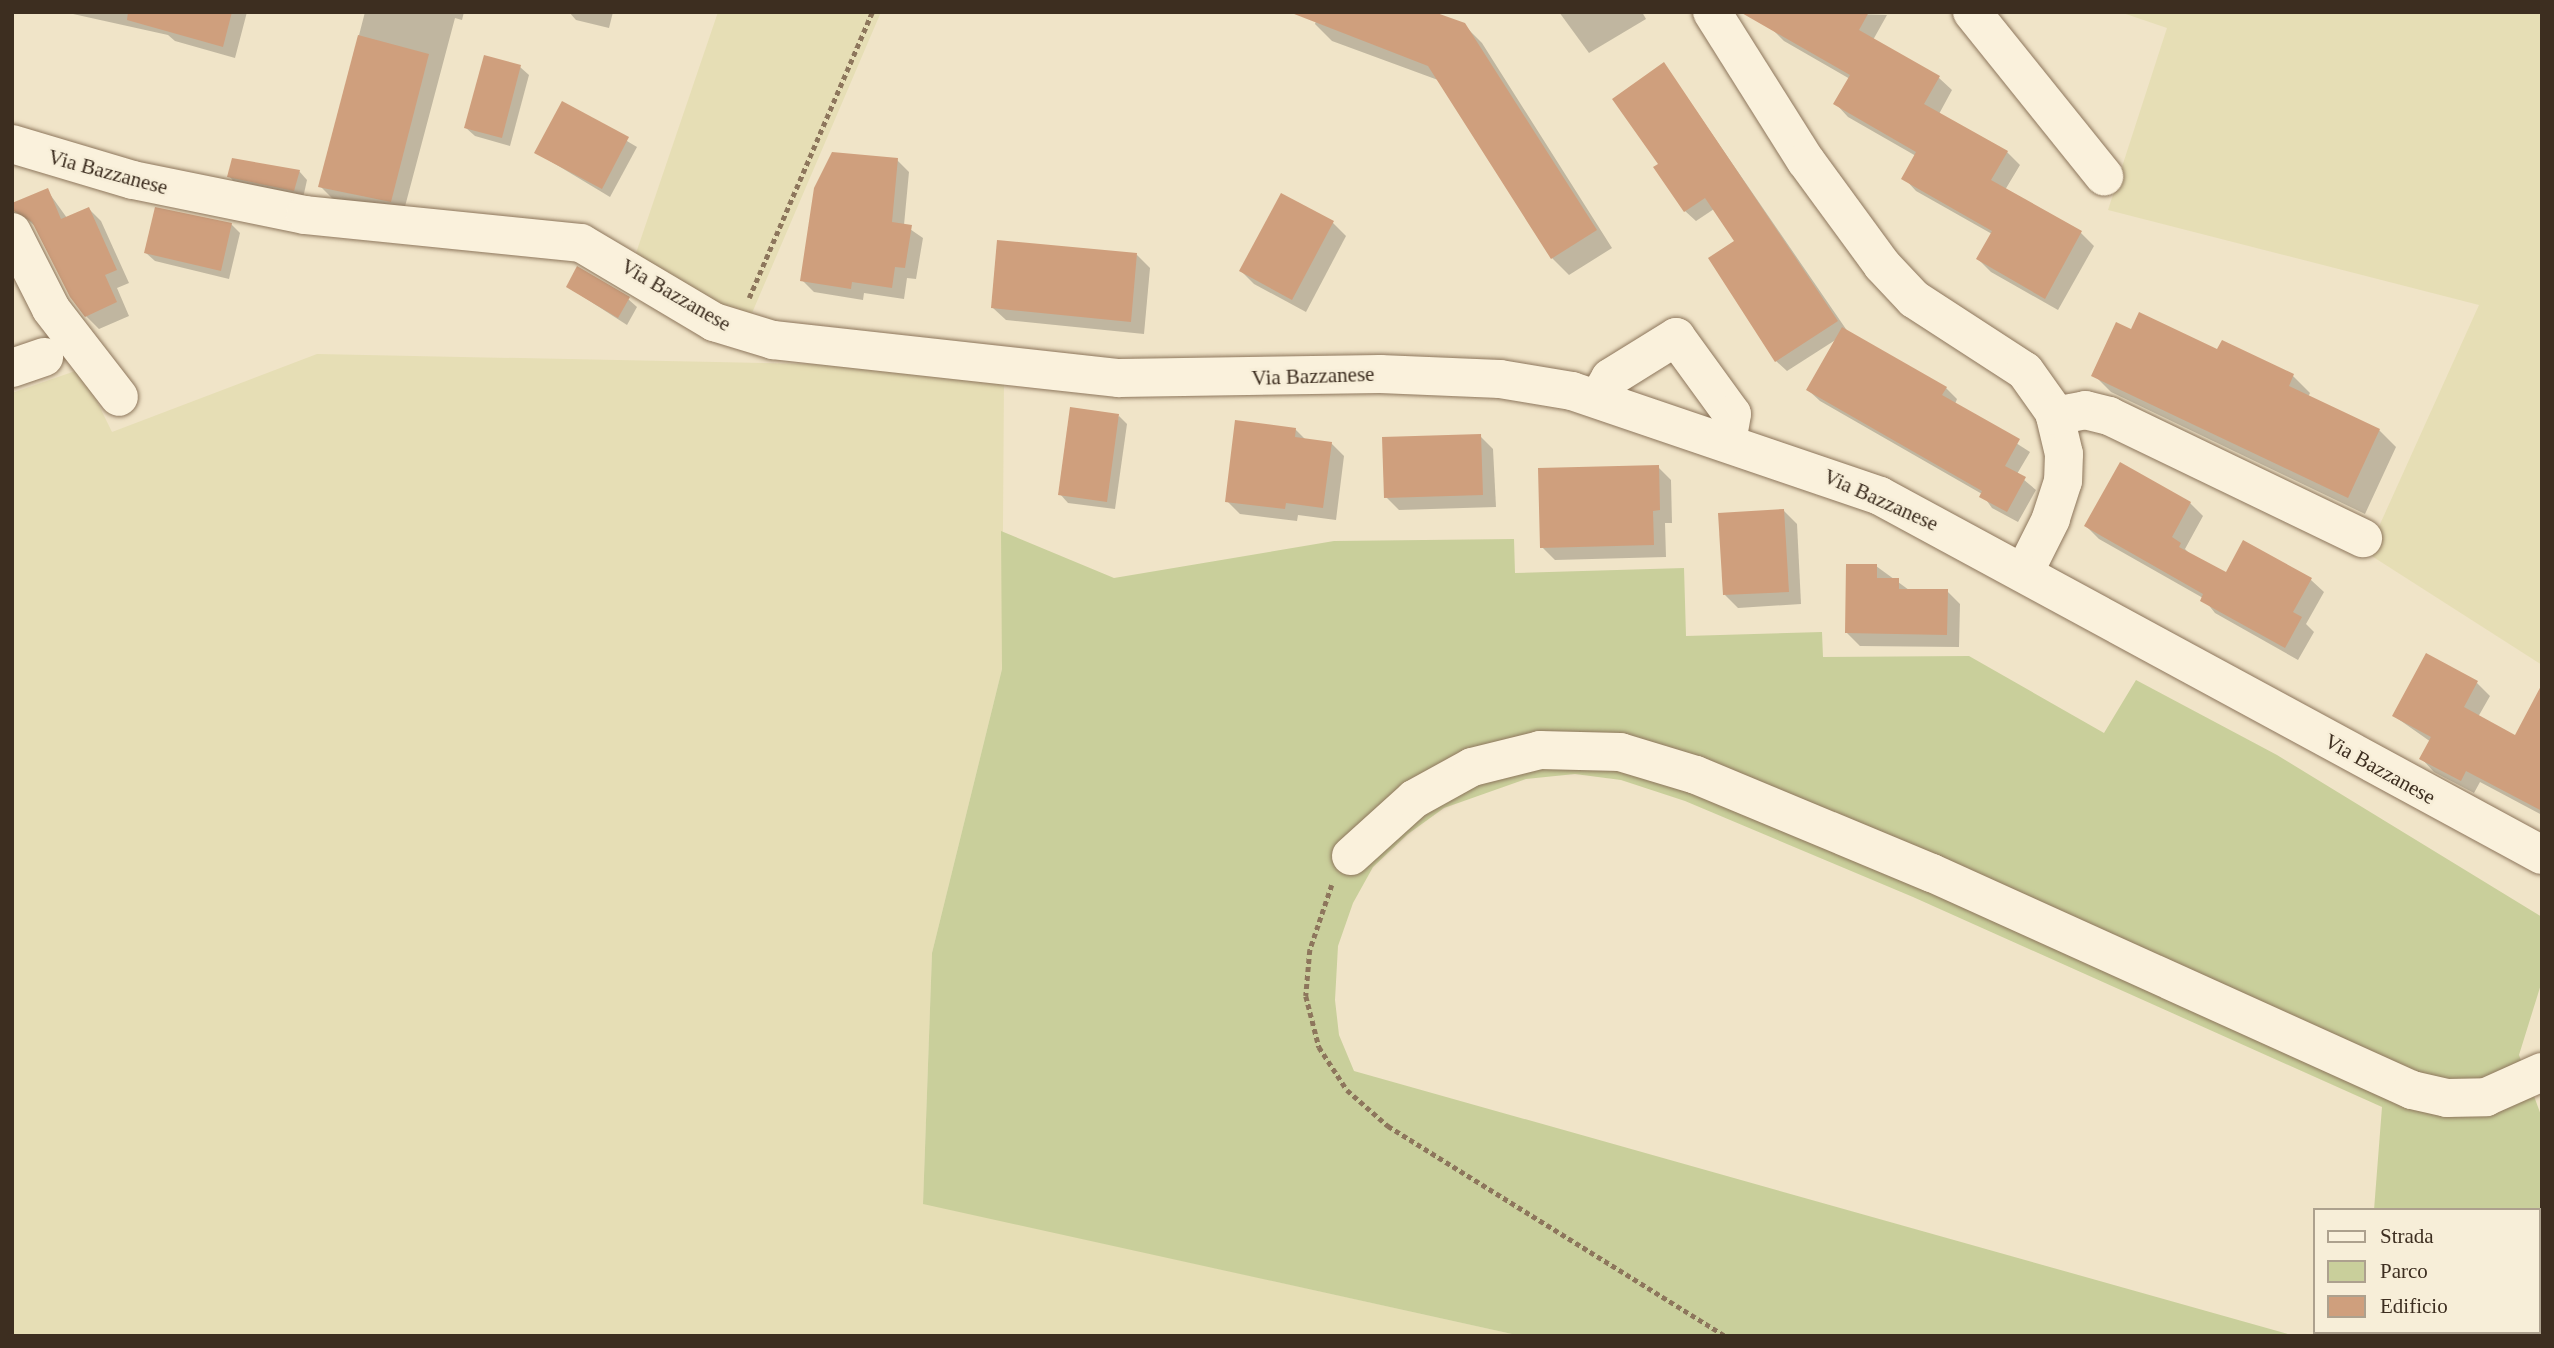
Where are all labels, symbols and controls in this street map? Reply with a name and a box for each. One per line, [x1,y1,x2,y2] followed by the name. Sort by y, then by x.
[45,144,171,200] street label: Via Bazzanese
[616,253,736,337] street label: Via Bazzanese
[1251,361,1375,391] street label: Via Bazzanese
[1820,463,1942,537] street label: Via Bazzanese
[2320,728,2440,810] street label: Via Bazzanese
[2312,1208,2540,1334] legend
[2380,1224,2434,1248] text: Strada
[2380,1259,2428,1283] text: Parco
[2380,1294,2448,1318] text: Edificio

